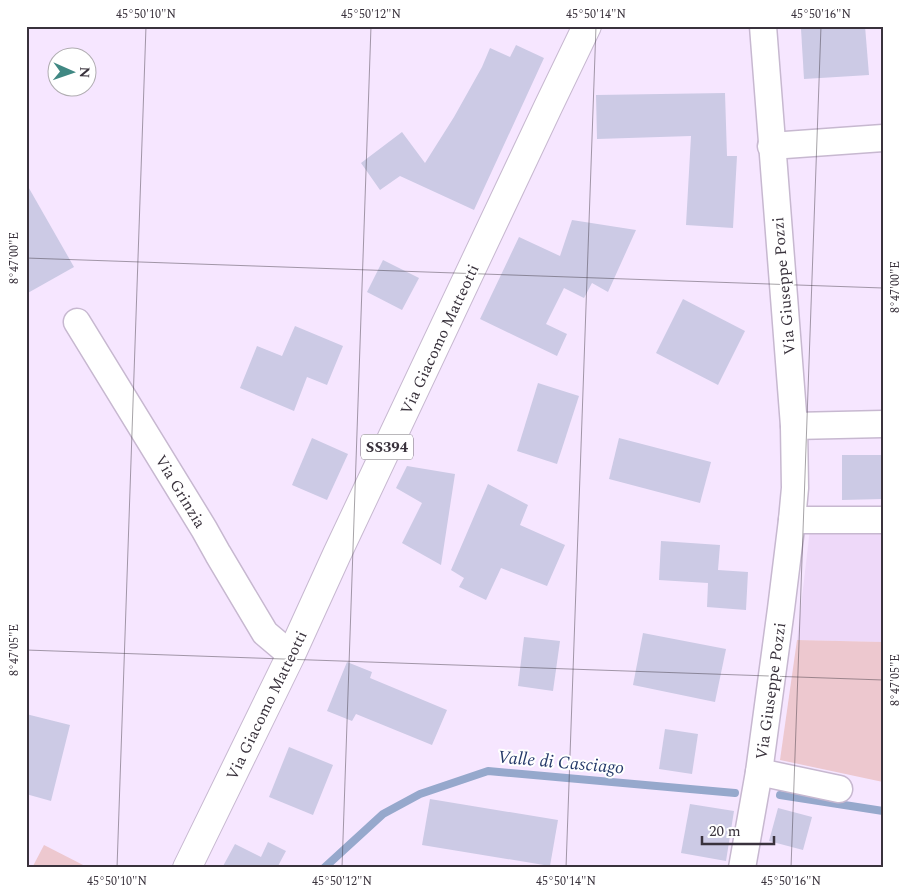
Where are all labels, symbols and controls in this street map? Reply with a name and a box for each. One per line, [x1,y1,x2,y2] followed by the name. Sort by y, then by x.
[116,5,176,24] text: 45°50'10"N
[341,5,401,24] text: 45°50'12"N
[566,5,626,24] text: 45°50'14"N
[791,5,851,24] text: 45°50'16"N
[48,48,98,98] north arrow
[74,66,95,79] text: N
[766,216,802,356] street label: Via Giuseppe Pozzi
[5,232,24,284] text: 8°47'00"E
[394,260,485,419] street label: Via Giacomo Matteotti
[886,261,905,313] text: 8°47'00"E
[361,434,413,460] road number: SS394
[149,450,212,533] street label: Via Grinzia
[749,621,793,761] street label: Via Giuseppe Pozzi
[5,624,24,676] text: 8°47'05"E
[220,627,314,784] street label: Via Giacomo Matteotti
[886,654,905,706] text: 8°47'05"E
[497,744,625,781] water label: Valle di Casciago
[702,814,774,846] scale bar
[709,820,741,843] text: 20 m
[87,872,147,891] text: 45°50'10"N
[312,872,372,891] text: 45°50'12"N
[536,872,596,891] text: 45°50'14"N
[761,872,821,891] text: 45°50'16"N

